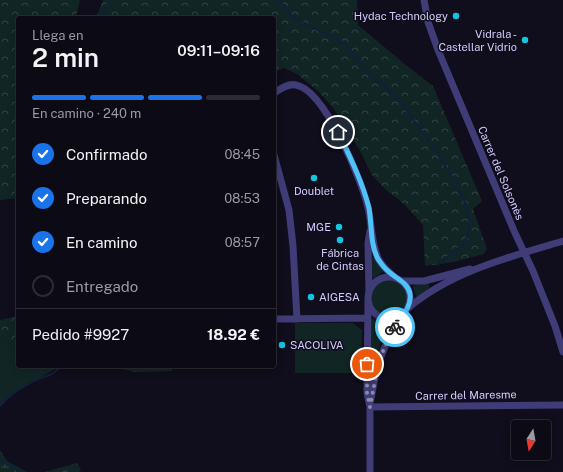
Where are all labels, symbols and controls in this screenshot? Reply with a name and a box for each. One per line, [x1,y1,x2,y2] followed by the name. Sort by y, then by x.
[354,10,448,22] place label: Hydac Technology
[451,11,461,21] marker: Hydac Technology
[32,28,83,43] text: Llega en
[438,28,517,53] place label: Vidrala - Castellar Vidrio
[520,35,530,45] marker: Vidrala - Castellar Vidrio
[32,42,99,73] text: 2 min
[177,42,260,59] text: 09:11–09:16
[32,106,141,121] text: En camino · 240 m
[321,115,355,149] pin
[327,121,349,143] icon: home
[476,124,526,222] street label: Carrer del Solsonès
[32,143,54,165] icon: check
[66,146,147,163] text: Confirmado
[224,147,260,162] text: 08:45
[309,173,319,183] marker: Doublet
[294,185,334,197] place label: Doublet
[32,187,54,209] icon: check
[66,190,147,207] text: Preparando
[224,191,260,206] text: 08:53
[306,221,331,233] place label: MGE
[334,222,344,232] marker: MGE
[32,231,54,253] icon: check
[66,234,138,251] text: En camino
[225,235,260,250] text: 08:57
[335,235,345,245] marker: Fábrica de Cintas
[316,247,364,272] place label: Fábrica de Cintas
[66,278,138,295] text: Entregado
[319,291,360,303] place label: AIGESA
[306,292,316,302] marker: AIGESA
[375,307,415,347] courier
[384,316,406,338] icon: bike
[32,326,129,343] text: Pedido #9927
[207,326,260,343] text: 18.92 €
[290,339,344,351] place label: SACOLIVA
[277,340,287,350] marker: SACOLIVA
[350,347,384,381] pin
[356,353,378,375] icon: bag
[415,388,517,402] street label: Carrer del Maresme
[511,420,551,460] north arrow
[511,420,551,460] map controls

